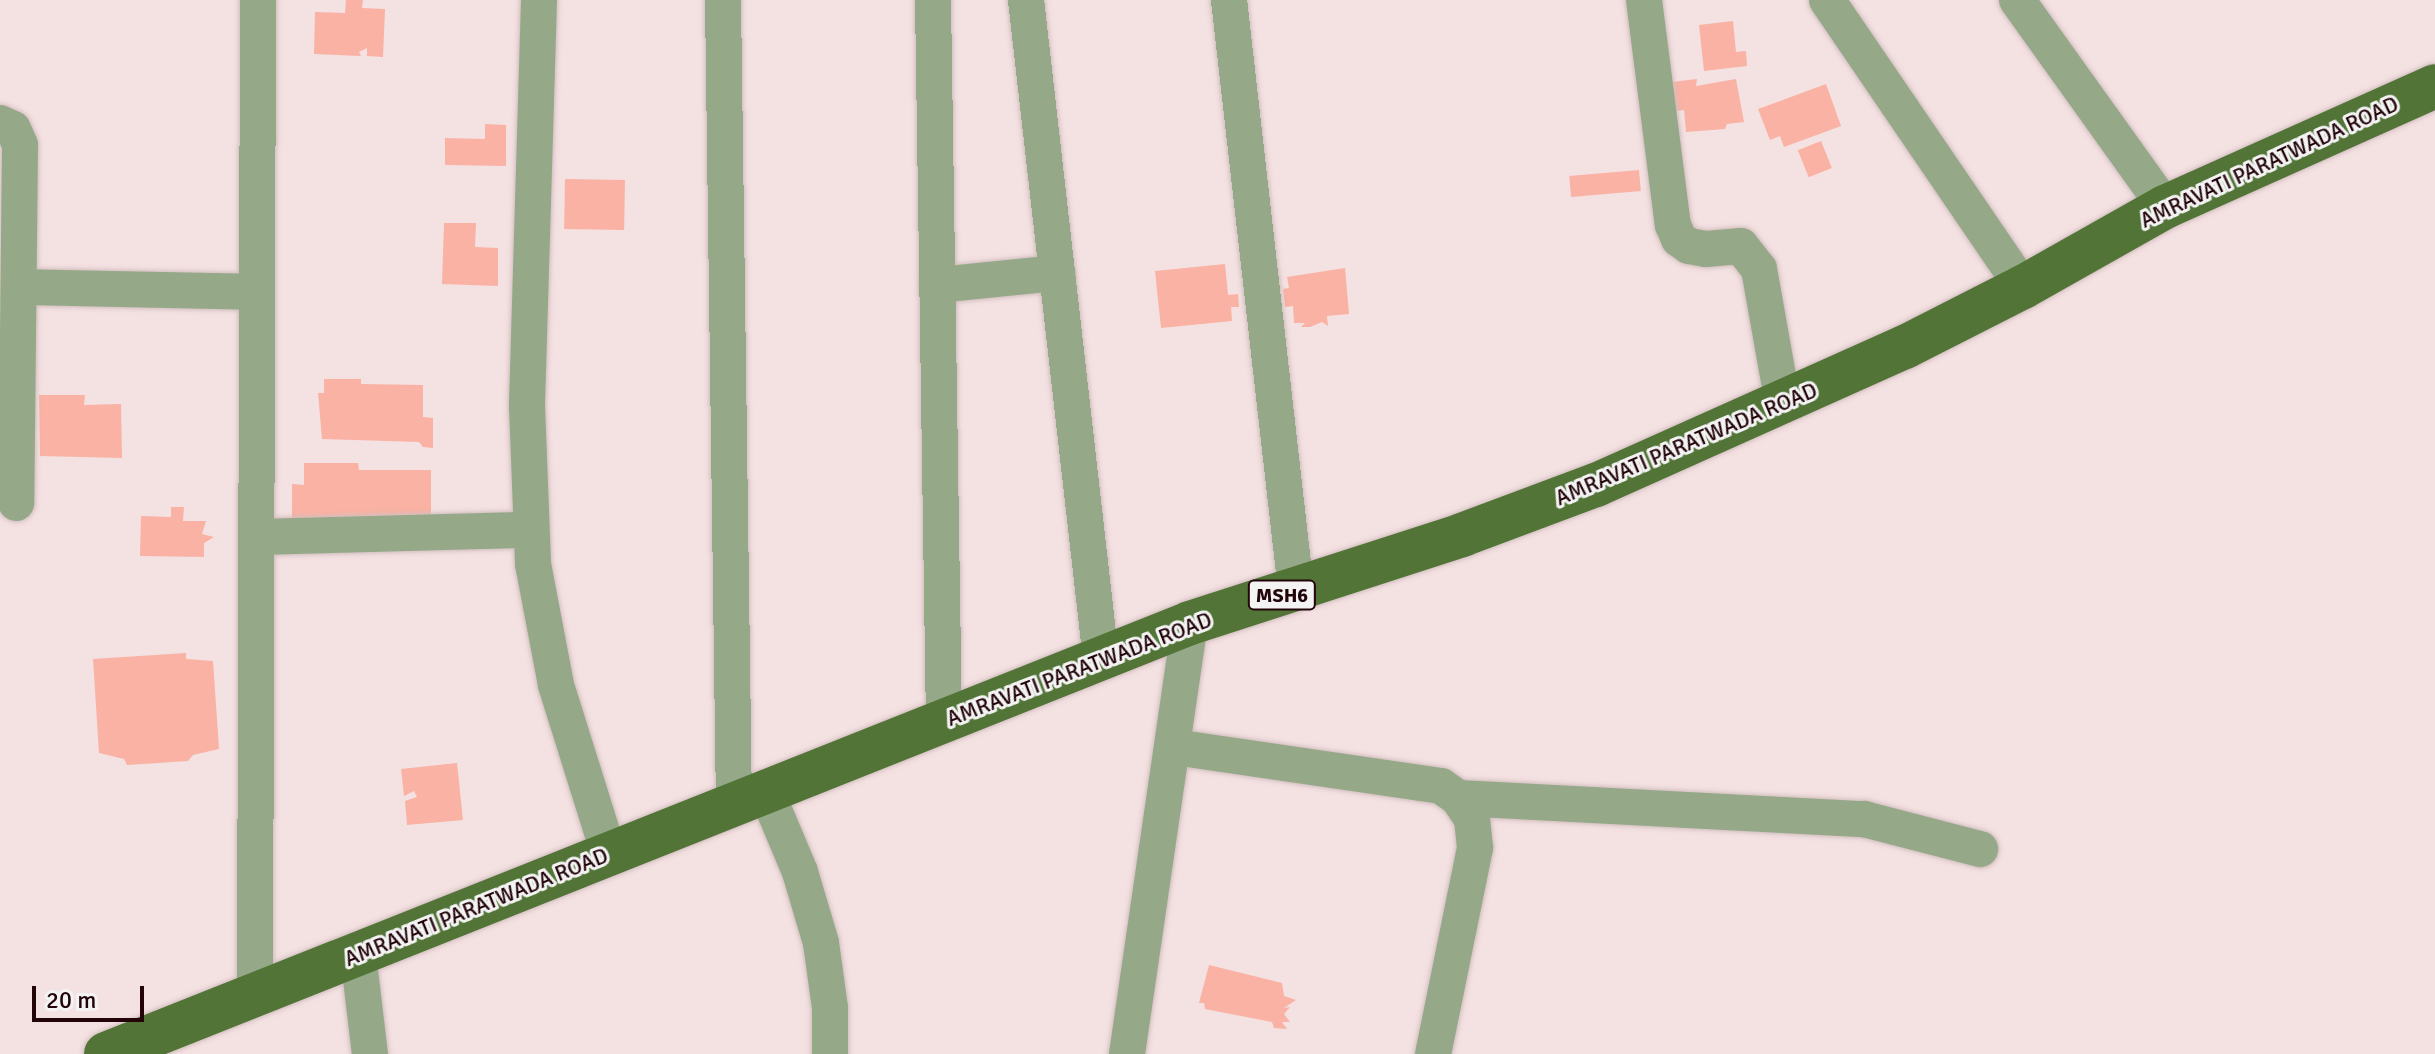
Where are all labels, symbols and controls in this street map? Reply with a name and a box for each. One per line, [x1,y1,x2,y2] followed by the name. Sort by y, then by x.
[2136,90,2402,234] street label: AMRAVATI PARATWADA ROAD
[1551,377,1821,511] street label: AMRAVATI PARATWADA ROAD
[1246,579,1318,611] road number: MSH6
[943,606,1215,732] street label: AMRAVATI PARATWADA ROAD
[340,842,612,972] street label: AMRAVATI PARATWADA ROAD
[36,970,148,1020] scale bar
[46,985,96,1015] text: 20 m

